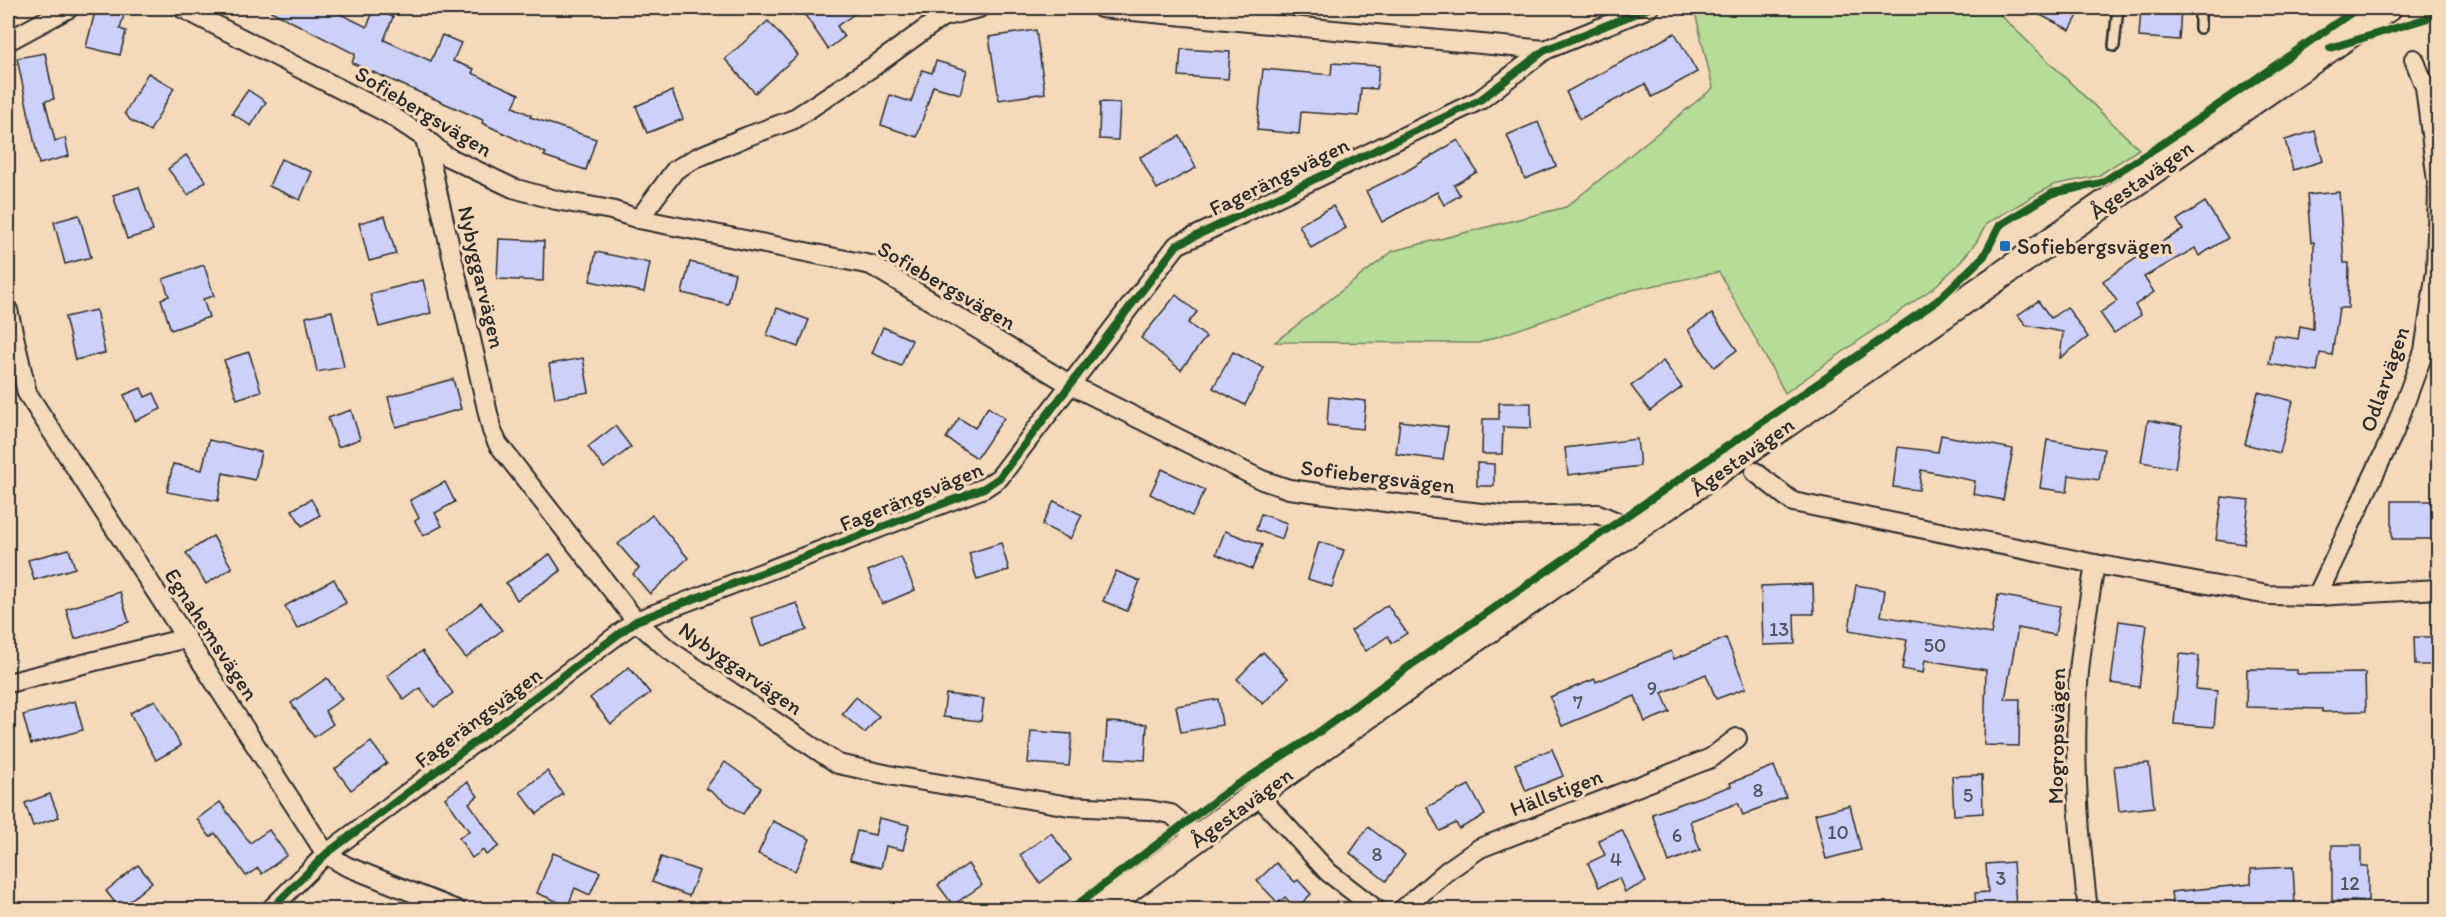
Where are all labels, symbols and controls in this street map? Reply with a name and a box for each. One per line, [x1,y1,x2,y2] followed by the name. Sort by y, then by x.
[350,60,498,163] street label: Sofiebergsvägen
[1205,131,1354,222] street label: Fagerängsvägen
[2084,133,2199,225] street label: Ågestavägen
[452,203,511,351] street label: Nybyggarvägen
[2017,233,2173,260] place label: Sofiebergsvägen
[873,235,1021,336] street label: Sofiebergsvägen
[1998,239,2012,253] marker: Sofiebergsvägen
[2354,322,2415,436] street label: Odlarvägen
[1685,410,1800,502] street label: Ågestavägen
[1299,454,1457,499] street label: Sofiebergsvägen
[836,455,987,537] street label: Fagerängsvägen
[159,563,265,706] street label: Egnahemsvägen
[673,616,808,721] street label: Nybyggarvägen
[1769,617,1789,641] house number: 13
[1924,633,1946,657] house number: 50
[409,661,547,774] street label: Fagerängsvägen
[2042,667,2071,805] street label: Mogropsvägen
[1647,676,1657,700] house number: 9
[1573,690,1583,714] house number: 7
[1185,761,1298,854] street label: Ågestavägen
[1506,762,1607,822] street label: Hällstigen
[1753,778,1764,802] house number: 8
[1963,783,1973,807] house number: 5
[1827,820,1849,844] house number: 10
[1672,823,1682,847] house number: 6
[1372,842,1383,866] house number: 8
[1610,847,1622,871] house number: 4
[1996,866,2007,890] house number: 3
[2340,871,2360,895] house number: 12

